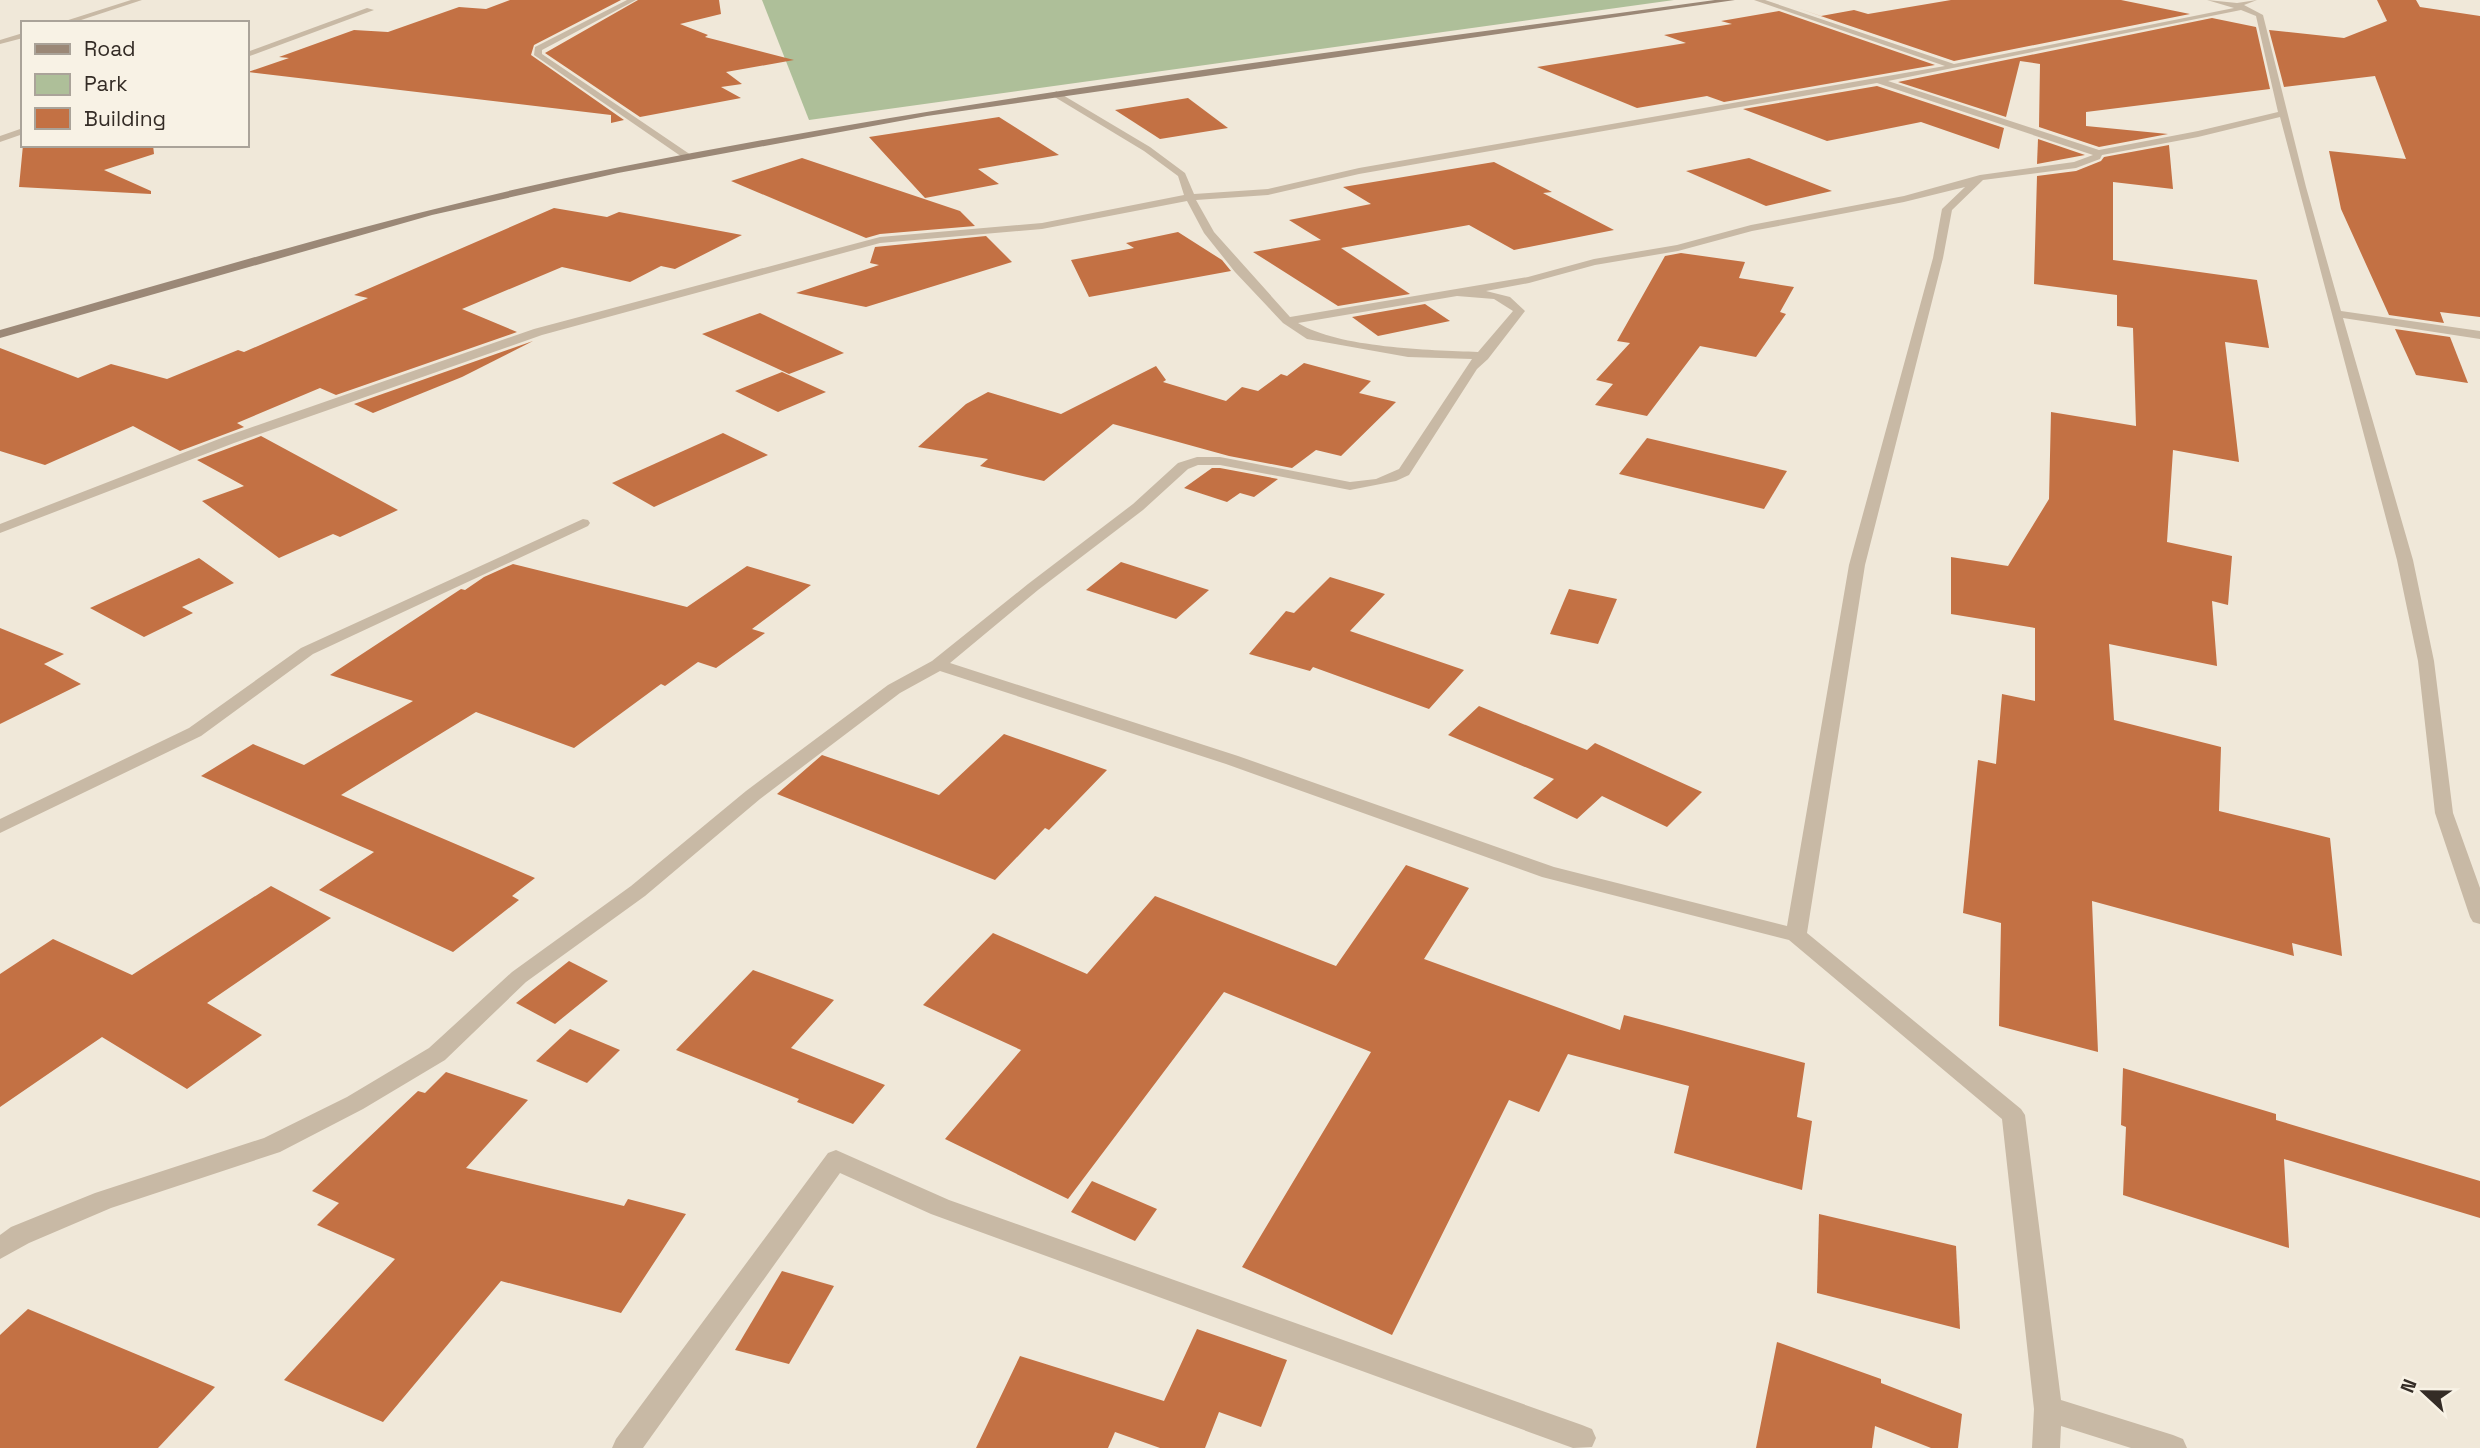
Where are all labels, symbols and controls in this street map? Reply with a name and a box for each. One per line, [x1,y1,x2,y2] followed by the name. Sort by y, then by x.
[21,21,248,147] legend
[84,35,136,62] text: Road
[84,70,128,97] text: Park
[84,105,166,132] text: Building
[2389,1357,2459,1427] north arrow
[2395,1375,2423,1396] text: N

